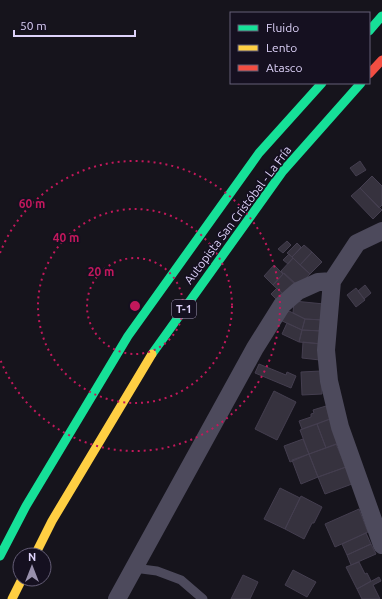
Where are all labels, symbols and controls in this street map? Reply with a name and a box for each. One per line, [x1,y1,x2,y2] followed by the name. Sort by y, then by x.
[14,12,135,38] scale bar
[230,12,370,84] legend
[20,19,47,32] text: 50 m
[266,21,299,34] text: Fluido
[266,41,297,54] text: Lento
[266,61,302,74] text: Atasco
[182,143,294,286] street label: Autopista San Cristóbal - La Fría
[19,197,45,210] text: 60 m
[53,231,79,244] text: 40 m
[88,265,114,278] text: 20 m
[128,299,142,313] centre of rings
[172,300,196,318] road number: T-1
[12,547,52,587] north arrow
[28,551,36,563] text: N

